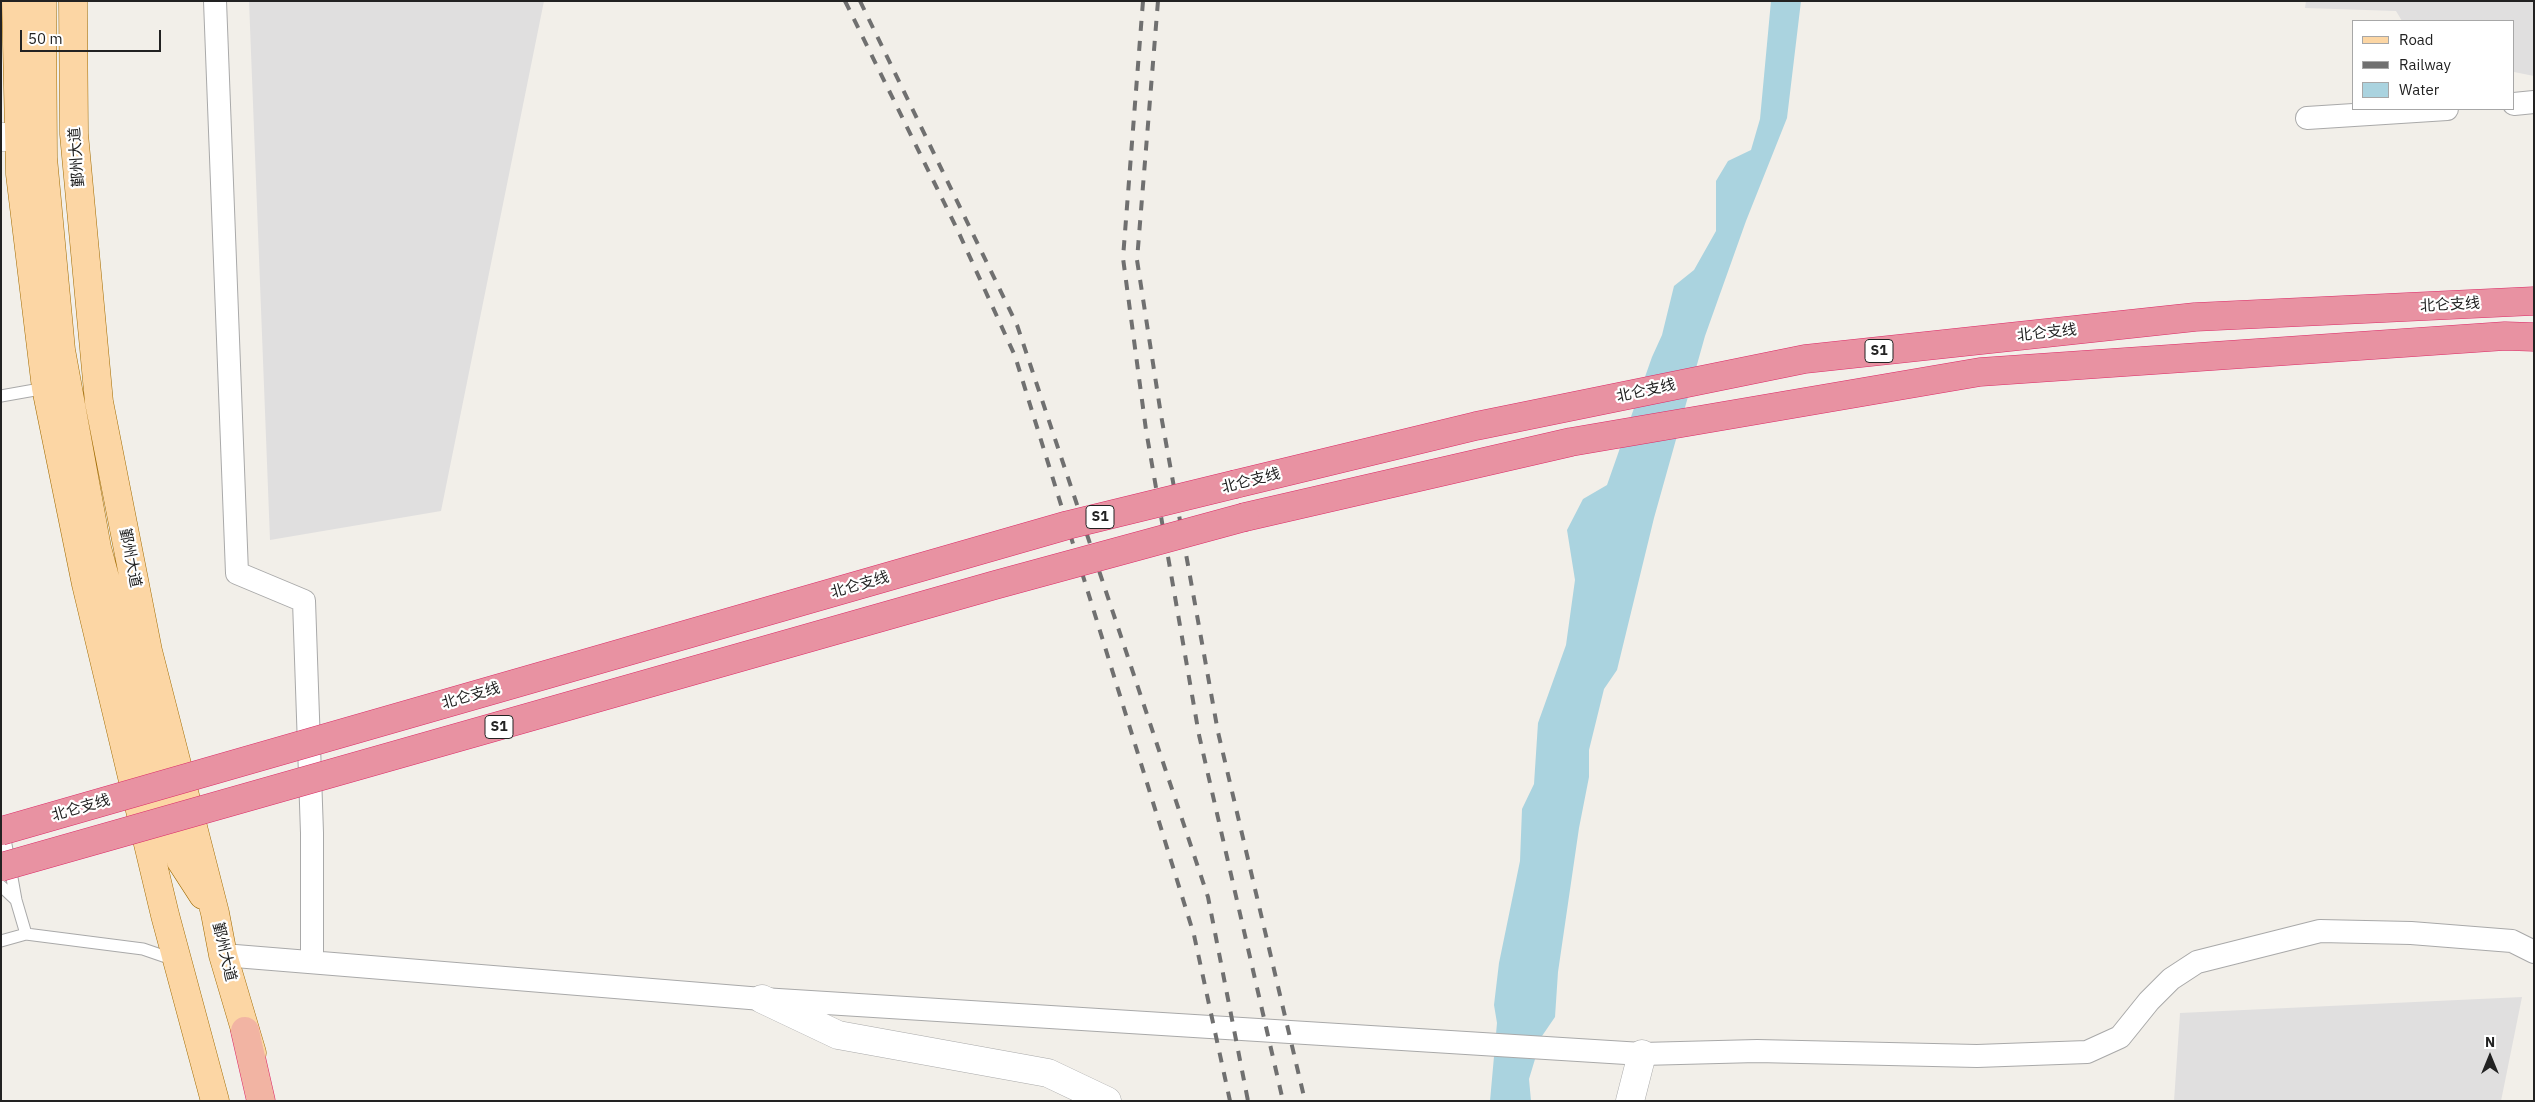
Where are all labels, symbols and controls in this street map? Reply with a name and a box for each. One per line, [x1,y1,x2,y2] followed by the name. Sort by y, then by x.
[22,20,164,52] scale bar
[2352,20,2515,110] legend
[28,29,63,48] text: 50 m
[2399,30,2434,49] text: Road
[2399,55,2451,74] text: Railway
[2399,80,2439,99] text: Water
[66,126,88,188] street label: 鄞州大道
[2420,294,2480,316] street label: 北仑支线
[2016,321,2078,345] street label: 北仑支线
[1865,340,1893,362] road number: S1
[1615,376,1677,406] street label: 北仑支线
[1220,465,1282,497] street label: 北仑支线
[1086,506,1114,528] road number: S1
[115,527,145,589] street label: 鄞州大道
[829,568,891,602] street label: 北仑支线
[440,679,502,713] street label: 北仑支线
[485,716,513,739] road number: S1
[50,791,112,825] street label: 北仑支线
[208,921,240,983] street label: 鄞州大道
[2465,1032,2515,1082] north arrow
[2485,1033,2495,1051] text: N

